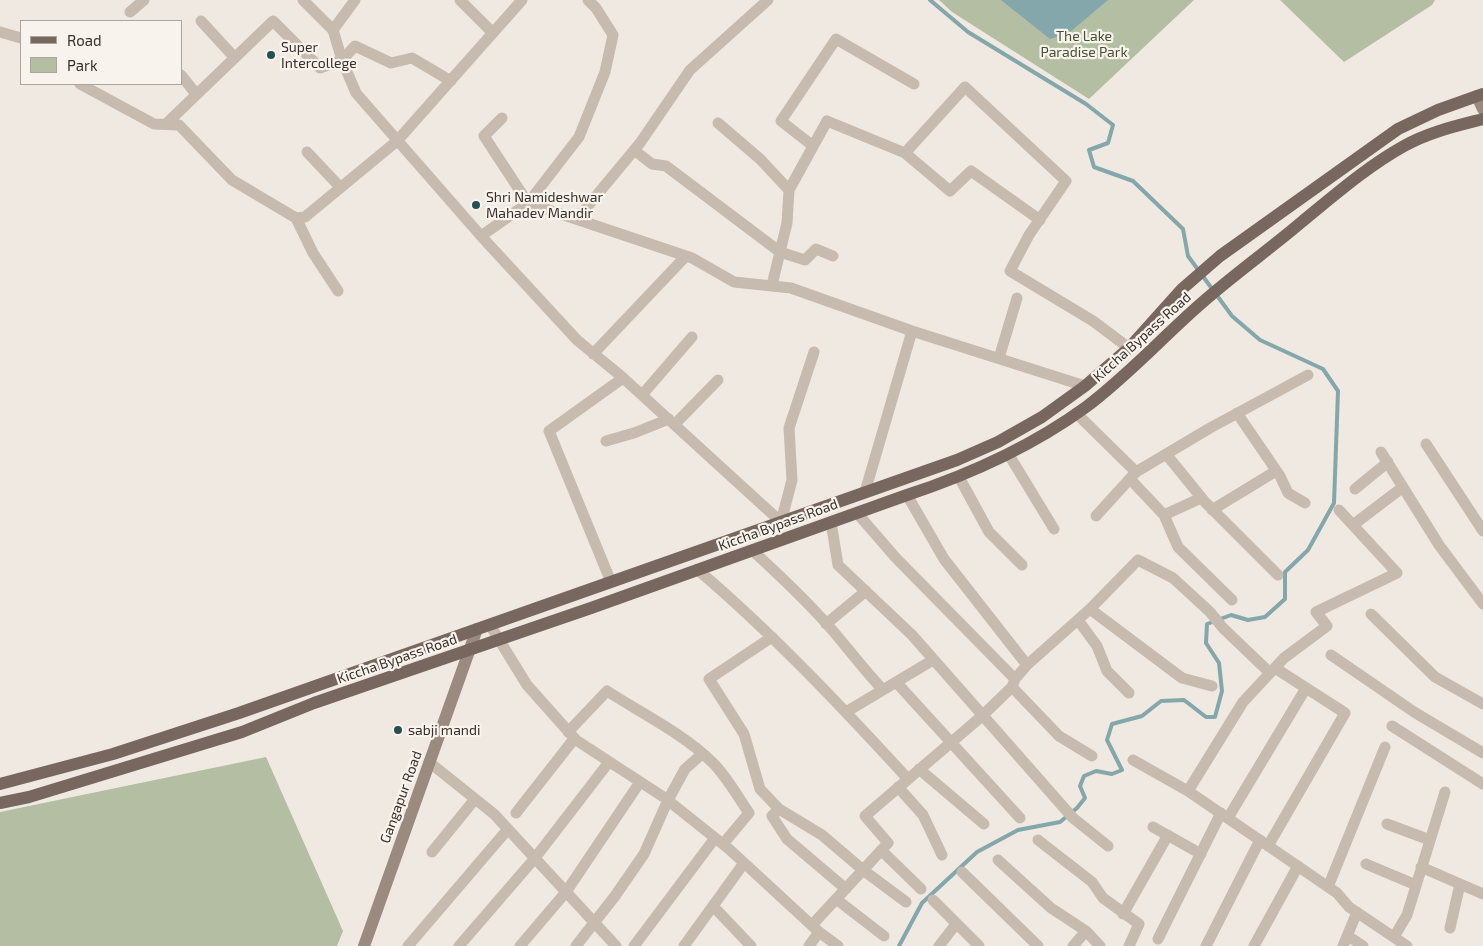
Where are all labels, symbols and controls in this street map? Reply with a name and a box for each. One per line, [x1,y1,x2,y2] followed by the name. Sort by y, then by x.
[20,20,182,85] legend
[1040,28,1128,60] park label: The Lake Paradise Park
[67,31,102,49] text: Road
[281,39,357,72] place label: Super Intercollege
[265,49,277,61] marker: Super Intercollege
[67,56,98,74] text: Park
[486,189,603,222] place label: Shri Namideshwar Mahadev Mandir
[470,199,482,211] marker: Shri Namideshwar Mahadev Mandir
[1090,289,1194,385] street label: Kiccha Bypass Road
[716,496,840,554] street label: Kiccha Bypass Road
[335,631,459,687] street label: Kiccha Bypass Road
[408,722,480,738] place label: sabji mandi
[392,724,404,736] marker: sabji mandi
[376,748,426,846] street label: Gangapur Road

